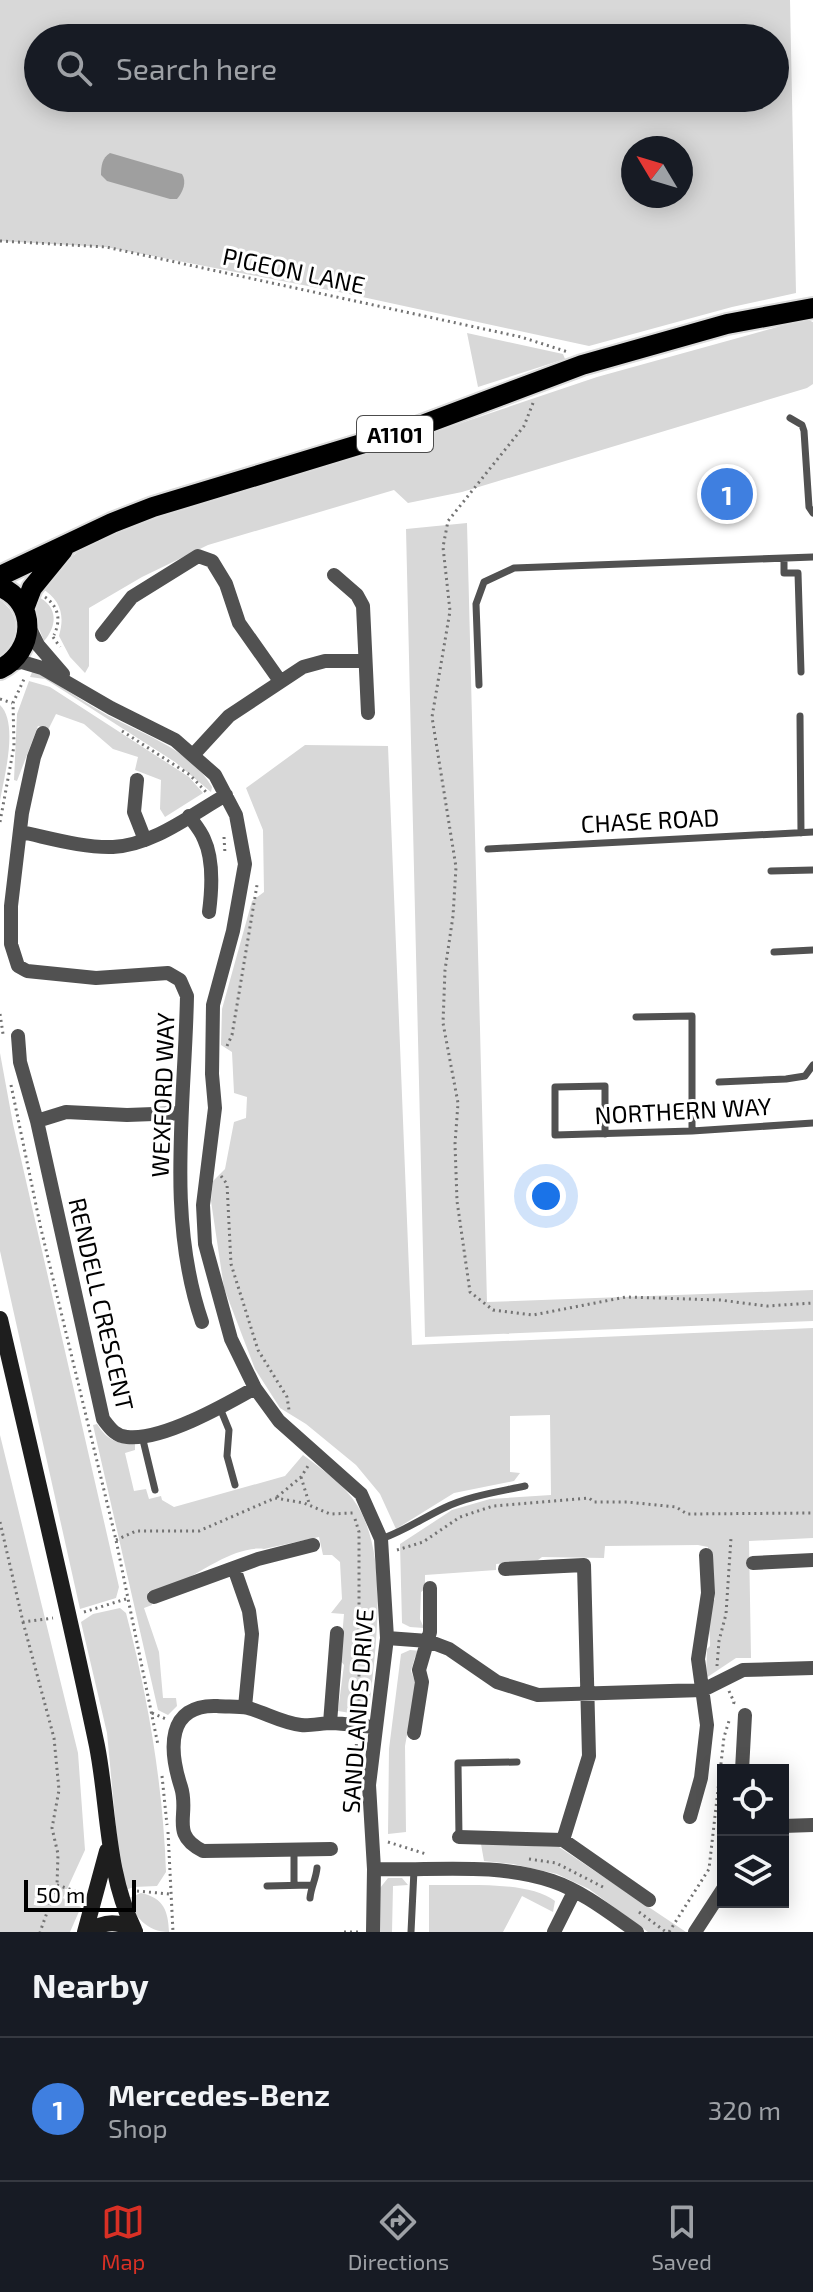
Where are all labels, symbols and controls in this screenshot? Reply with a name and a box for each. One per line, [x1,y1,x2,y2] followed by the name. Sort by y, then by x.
[24,24,789,112] search box
[52,46,96,90] icon: search
[116,50,277,86] text: Search here
[621,136,693,208] north arrow
[220,241,368,299] street label: PIGEON LANE
[357,416,433,452] road number: A1101
[701,464,753,524] pin: 1
[580,802,720,838] street label: CHASE ROAD
[145,1012,179,1178] street label: WEXFORD WAY
[594,1091,773,1129] street label: NORTHERN WAY
[526,1176,566,1216] your location
[63,1195,141,1413] street label: RENDELL CRESCENT
[335,1608,379,1814] street label: SANDLANDS DRIVE
[717,1764,789,1908] map controls
[717,1764,789,1836] button: locate
[717,1836,789,1908] button: layers
[24,1876,136,1912] scale bar
[36,1881,85,1907] text: 50 m
[32,1964,149,2005] text: Nearby
[108,2076,330,2112] text: Mercedes-Benz
[52,2094,64,2125] text: 1
[708,2094,781,2125] text: 320 m
[108,2112,168,2143] text: Shop
[101,2200,145,2274] tab: Map
[348,2200,449,2274] tab: Directions
[651,2200,712,2274] tab: Saved

